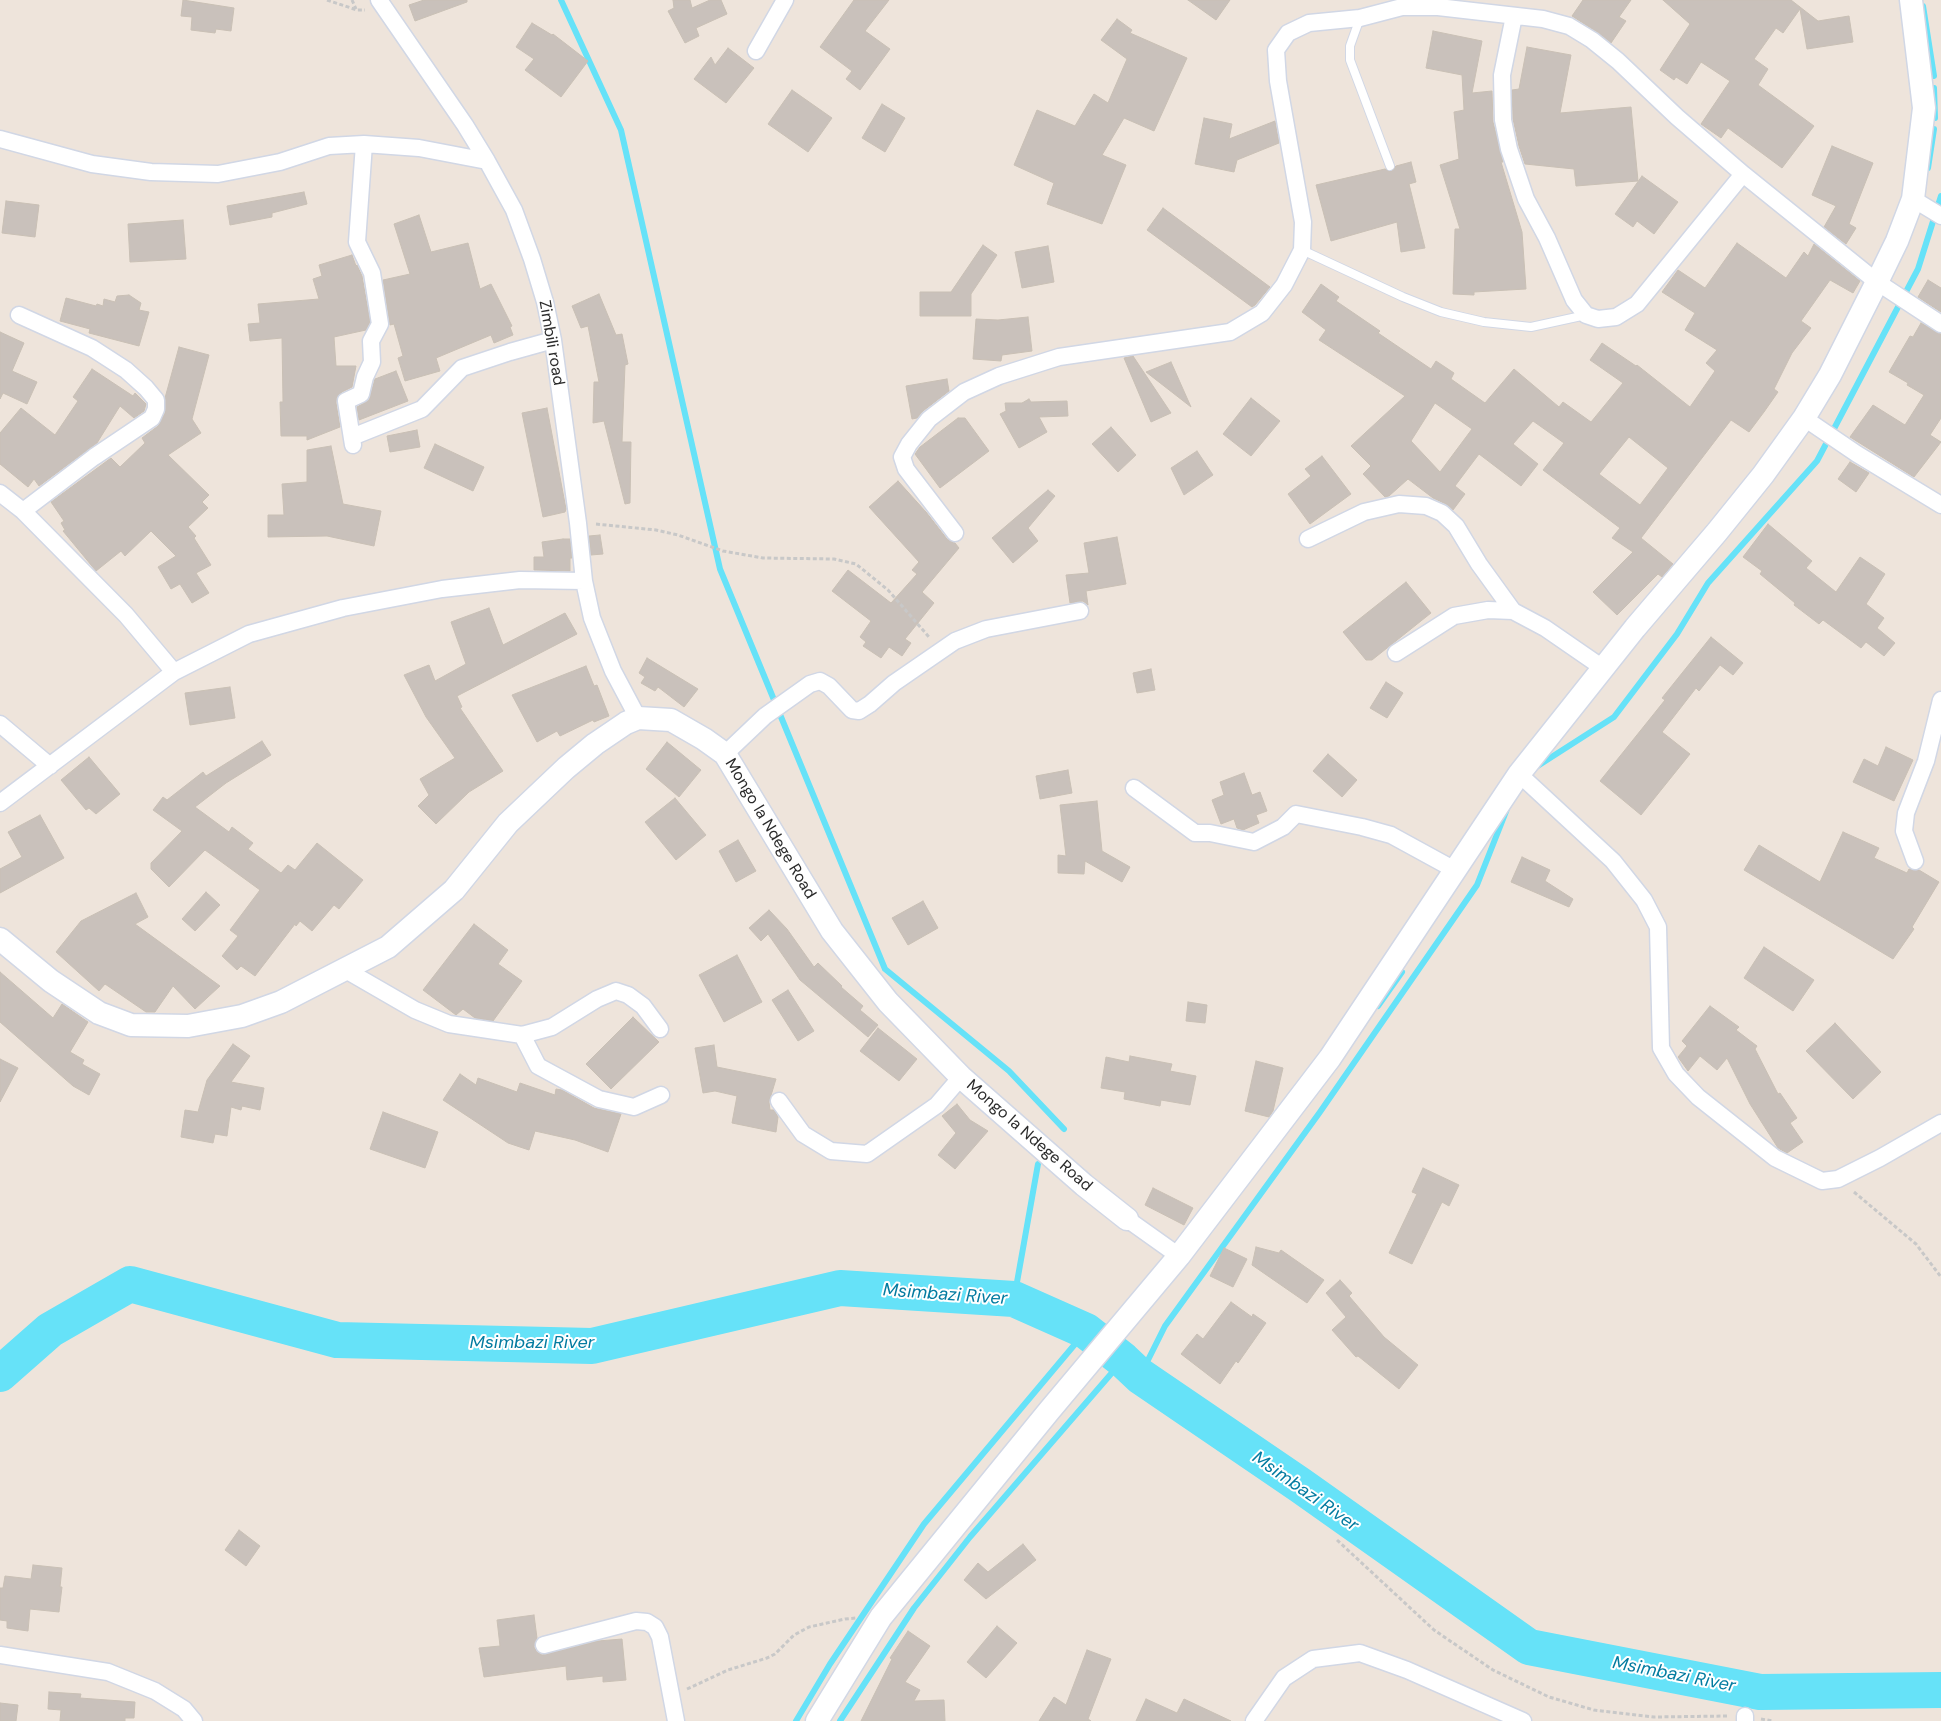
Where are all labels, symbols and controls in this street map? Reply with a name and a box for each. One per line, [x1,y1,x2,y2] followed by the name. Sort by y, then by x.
[534,299,568,387] street label: Zimbili road
[720,755,820,903] street label: Mongo la Ndege Road
[962,1076,1096,1196] street label: Mongo la Ndege Road
[882,1280,1008,1310] water label: Msimbazi River
[470,1332,594,1354] water label: Msimbazi River
[1248,1447,1362,1537] water label: Msimbazi River
[1611,1652,1737,1698] water label: Msimbazi River

